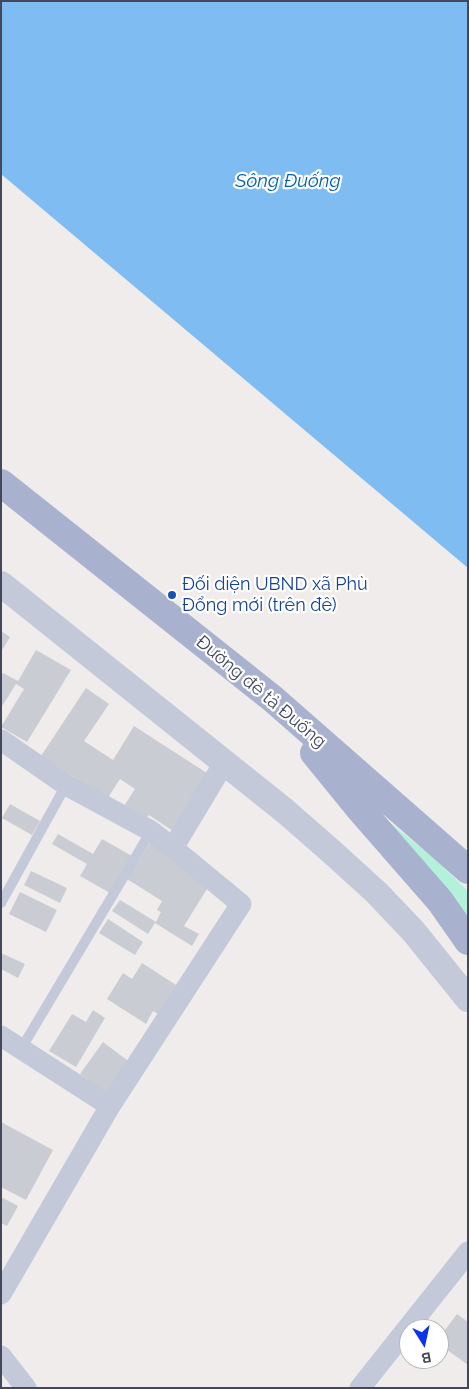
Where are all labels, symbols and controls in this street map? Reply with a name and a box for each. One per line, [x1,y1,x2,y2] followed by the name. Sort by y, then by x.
[235,170,341,192] water label: Sông Đuống
[182,574,368,616] place label: Đối diện UBND xã Phù Đổng mới (trên đê)
[166,589,178,601] marker: Đối diện UBND xã Phù Đổng mới (trên đê)
[191,631,331,753] street label: Đường đê tả Đuống
[399,1319,449,1369] north arrow
[420,1349,433,1366] text: B

